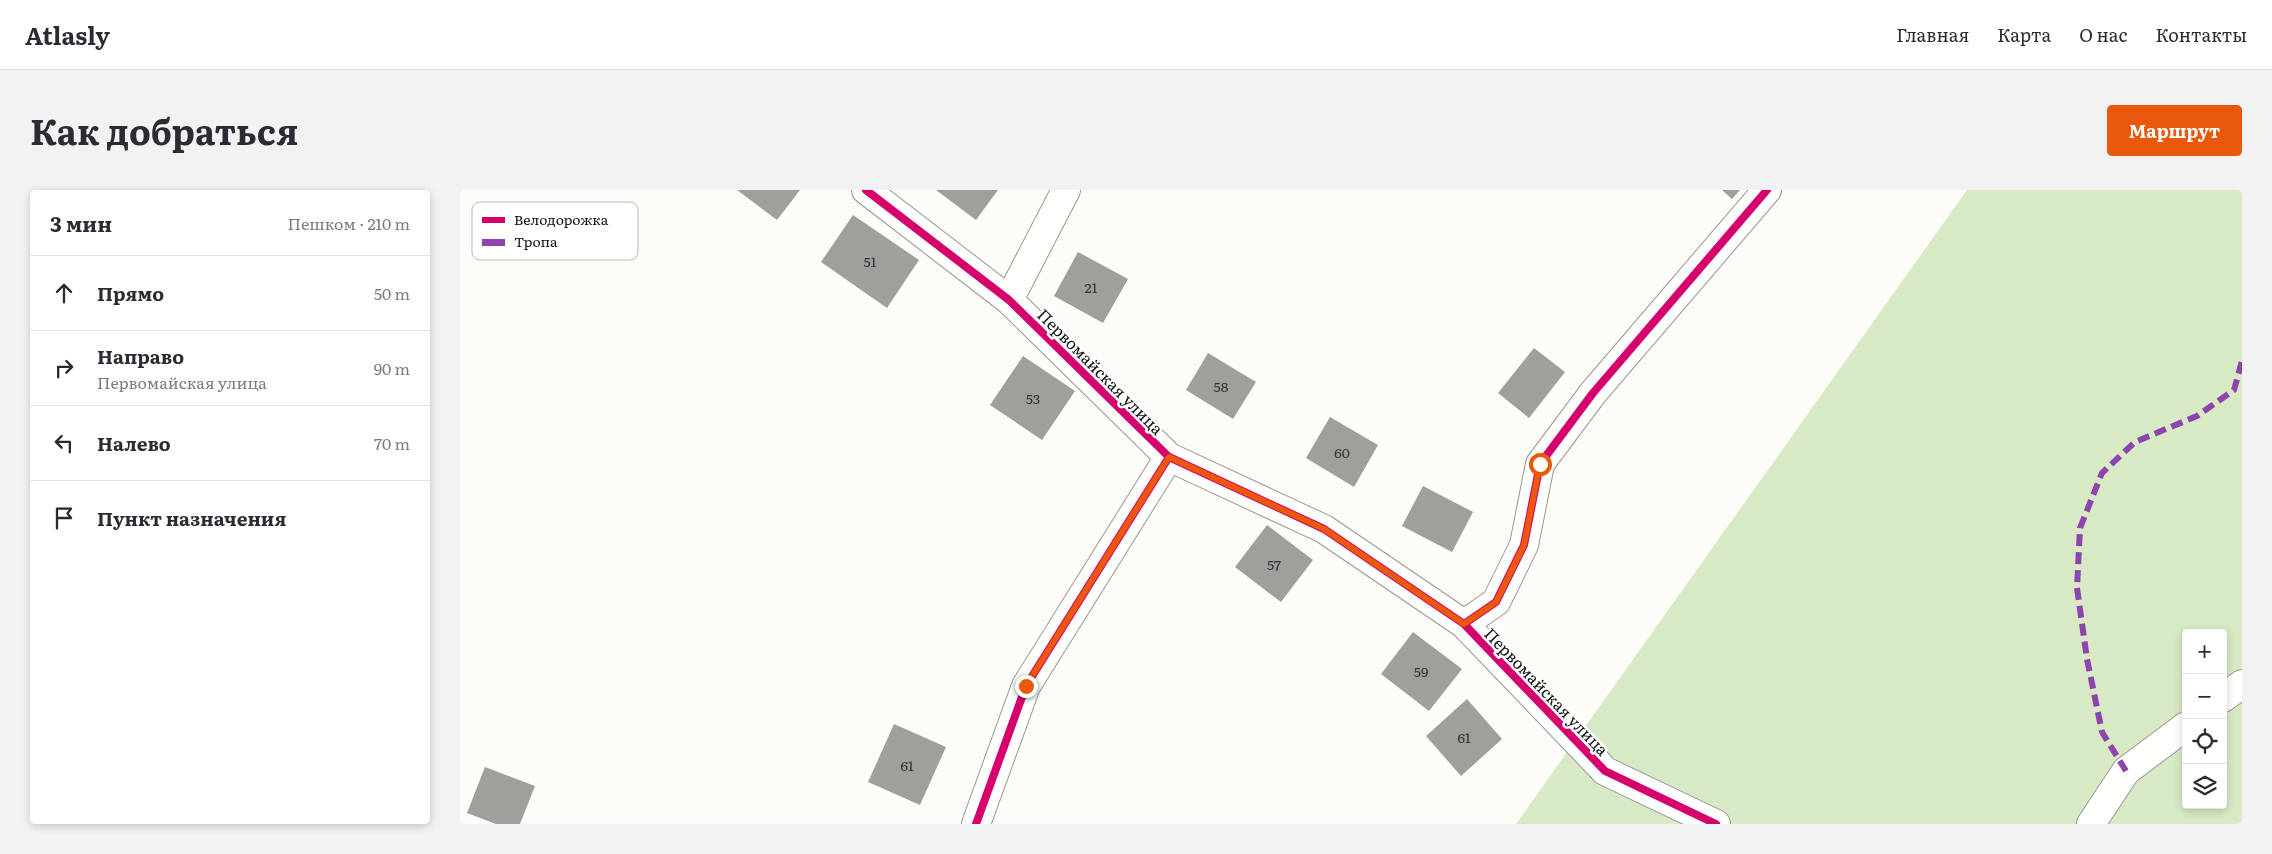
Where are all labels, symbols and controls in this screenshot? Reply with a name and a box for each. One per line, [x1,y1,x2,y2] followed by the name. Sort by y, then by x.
[25,17,110,52] text: Atlasly
[1896,21,1969,48] text: Главная
[1997,21,2051,48] text: Карта
[2079,21,2127,48] text: О нас
[2155,21,2247,48] text: Контакты
[30,104,298,156] text: Как добраться
[2107,105,2242,156] button: Маршрут
[472,202,638,260] legend
[50,207,112,238] text: 3 мин
[514,209,609,229] text: Велодорожка
[288,211,410,235] text: Пешком · 210 m
[514,231,558,251] text: Тропа
[864,251,877,271] house number: 51
[1085,277,1098,297] house number: 21
[50,279,78,307] icon: ahead
[97,279,164,307] text: Прямо
[374,281,410,305] text: 50 m
[1032,302,1170,440] street label: Первомайская улица
[97,342,184,370] text: Направо
[50,354,78,382] icon: right
[374,356,410,380] text: 90 m
[97,370,267,394] text: Первомайская улица
[1214,376,1229,396] house number: 58
[1026,388,1040,408] house number: 53
[50,429,78,457] icon: left
[97,429,171,457] text: Налево
[374,431,410,455] text: 70 m
[1334,442,1350,462] house number: 60
[1529,453,1552,476] route start
[50,504,78,532] icon: arrive
[97,504,286,532] text: Пункт назначения
[1267,554,1281,574] house number: 57
[1479,622,1615,761] street label: Первомайская улица
[2182,629,2227,809] map controls
[2182,629,2227,674] button: +
[1414,661,1428,681] house number: 59
[2182,674,2227,719] button: −
[1015,675,1038,698] route end
[2182,719,2227,764] button: locate
[1457,727,1471,747] house number: 61
[900,755,914,775] house number: 61
[2182,764,2227,809] button: layers

